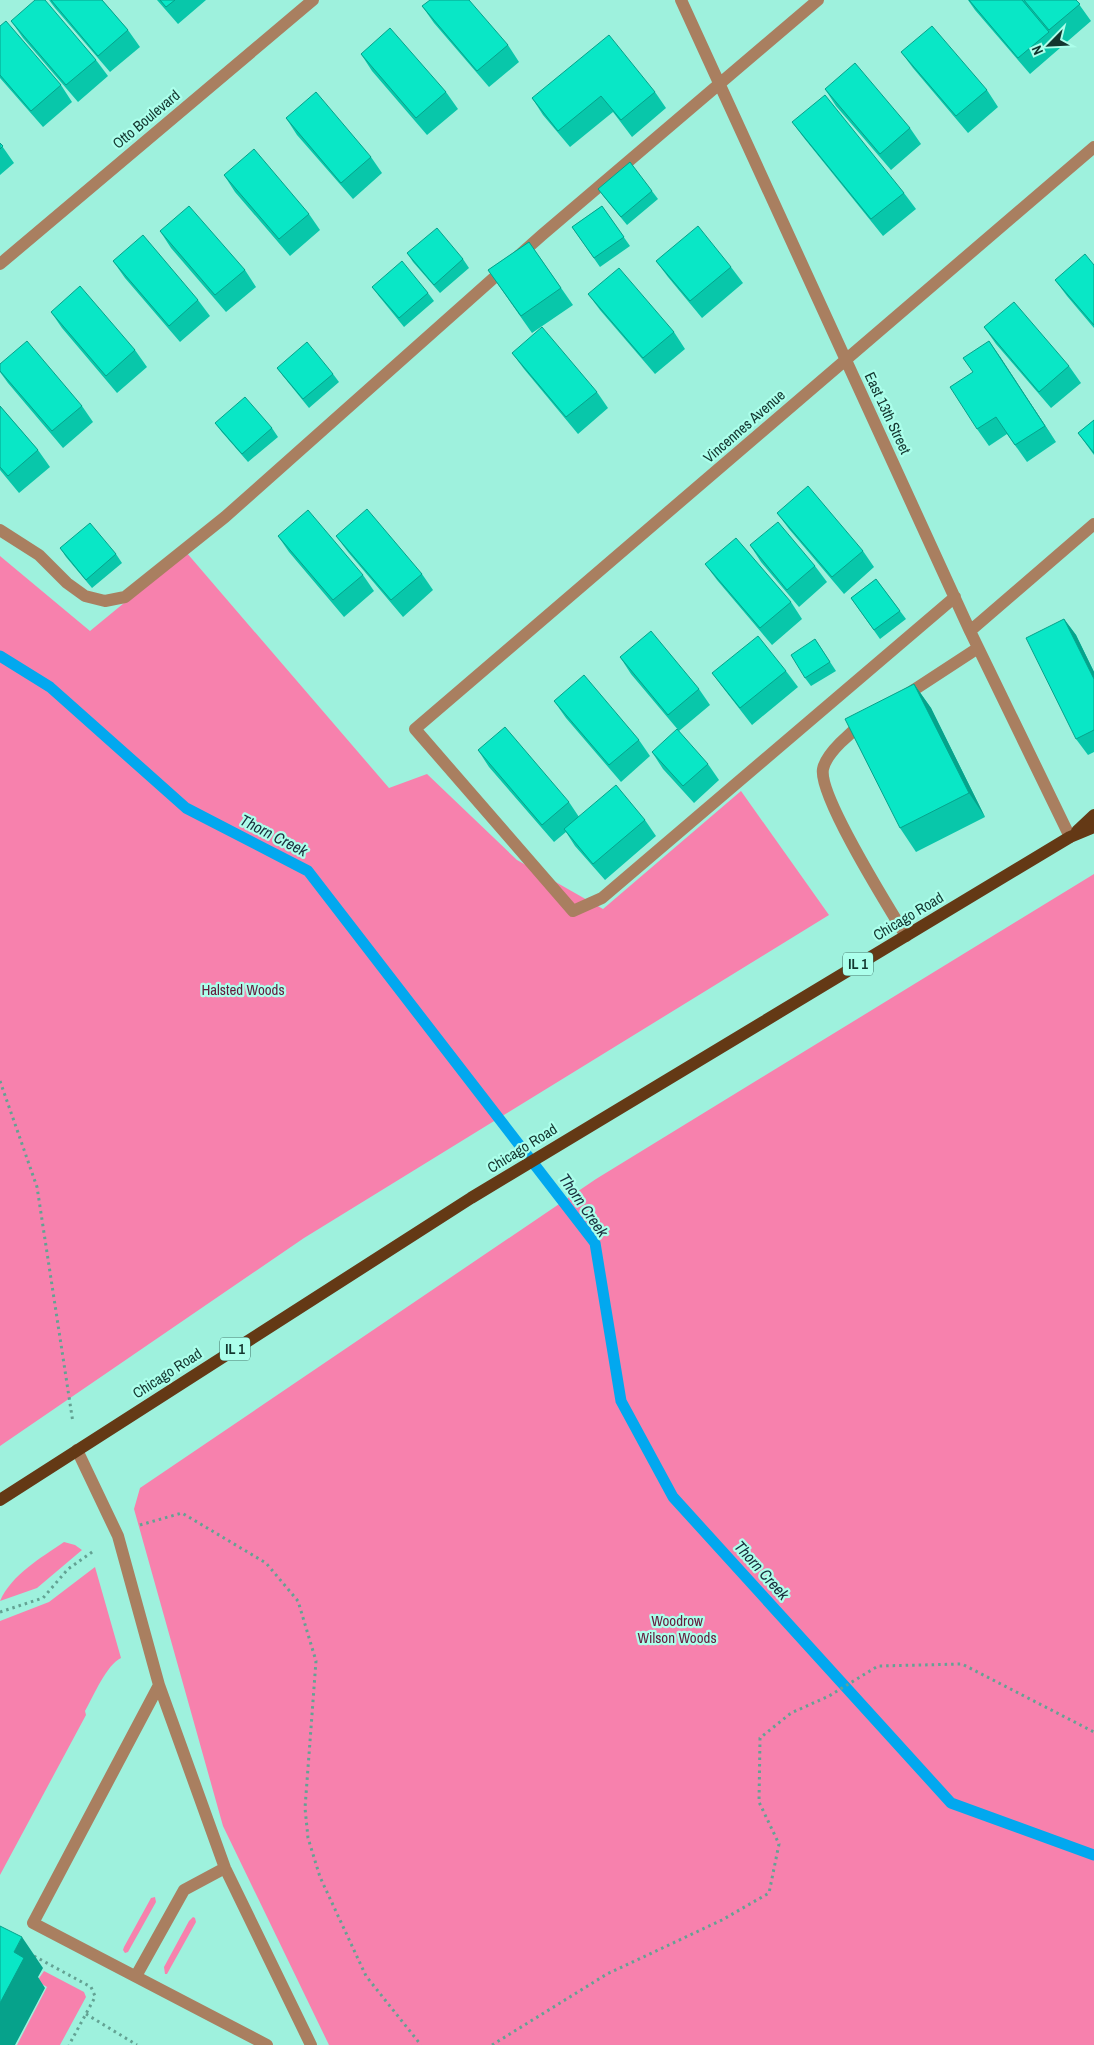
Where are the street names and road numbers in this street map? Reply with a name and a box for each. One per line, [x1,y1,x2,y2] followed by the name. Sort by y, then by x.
[108,85,184,153] street label: Otto Boulevard
[860,369,916,458] street label: East 13th Street
[699,384,790,467] street label: Vincennes Avenue
[869,887,947,945] street label: Chicago Road
[843,952,873,976] road number: IL 1
[483,1118,561,1178] street label: Chicago Road
[220,1338,250,1360] road number: IL 1
[128,1343,206,1403] street label: Chicago Road

